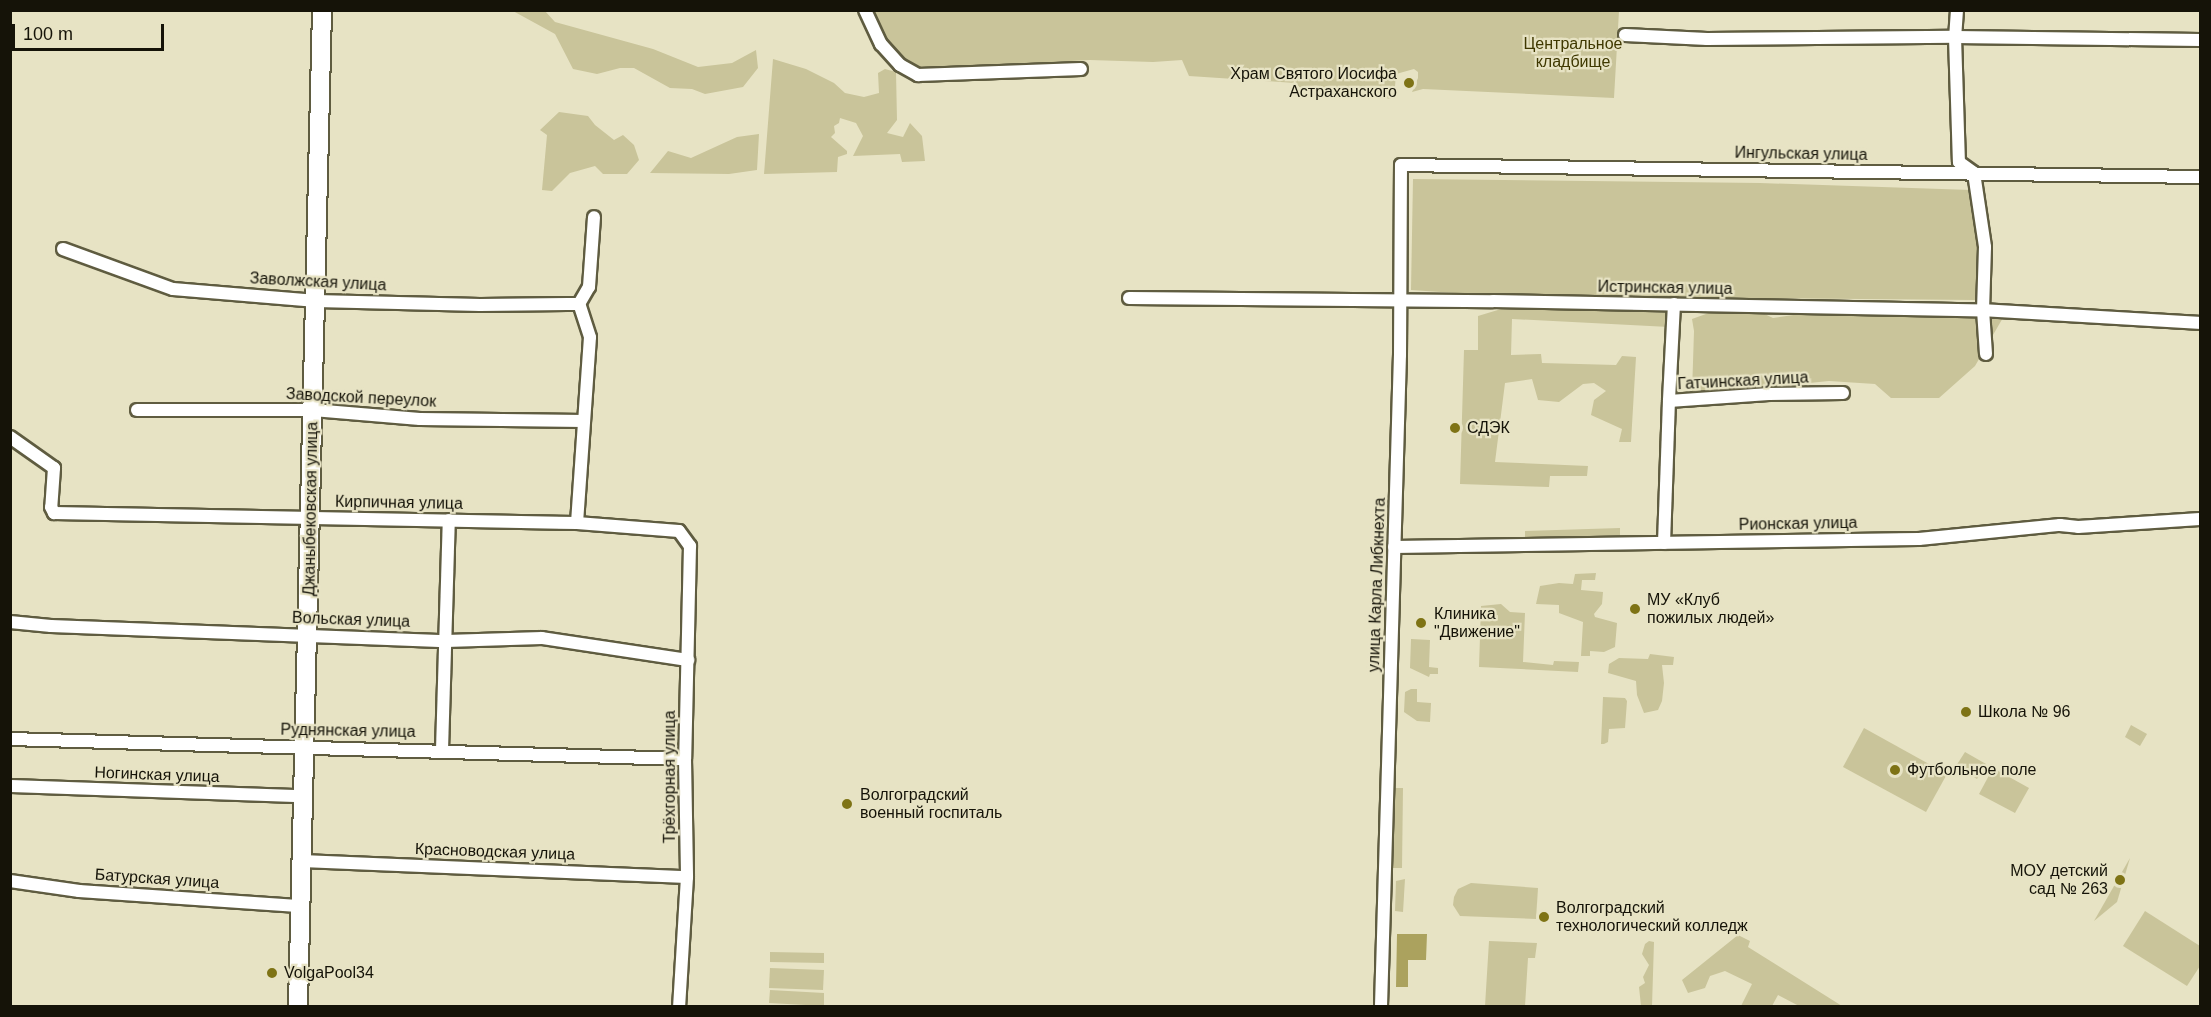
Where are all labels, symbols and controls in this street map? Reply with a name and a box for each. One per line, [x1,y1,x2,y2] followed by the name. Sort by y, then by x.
[15,12,166,50] scale bar
[23,24,73,44] text: 100 m
[1524,34,1622,72] park label: Центральное кладбище
[1230,64,1397,102] place label: Храм Святого Иосифа Астраханского
[1402,76,1416,90] marker: Храм Святого Иосифа Астраханского
[1734,143,1868,165] street label: Ингульская улица
[249,269,387,295] street label: Заволжская улица
[1597,277,1733,299] street label: Истринская улица
[1677,368,1809,394] street label: Гатчинская улица
[285,384,437,412] street label: Заводской переулок
[1467,418,1510,438] place label: СДЭК
[1448,421,1462,435] marker: СДЭК
[300,422,322,596] street label: Джаныбековская улица
[335,492,463,514] street label: Кирпичная улица
[1364,497,1390,673] street label: улица Карла Либкнехта
[1738,513,1858,535] street label: Рионская улица
[1647,590,1774,628] place label: МУ «Клуб пожилых людей»
[1628,602,1642,616] marker: МУ «Клуб пожилых людей»
[1434,604,1520,642] place label: Клиника "Движение"
[292,608,410,632] street label: Вольская улица
[1412,614,1430,632] marker: Клиника "Движение"
[1978,702,2070,722] place label: Школа № 96
[1959,705,1973,719] marker: Школа № 96
[660,711,680,843] street label: Трёхгорная улица
[280,720,416,742] street label: Руднянская улица
[1907,760,2036,780] place label: Футбольное поле
[94,763,220,787] street label: Ногинская улица
[1888,763,1902,777] marker: Футбольное поле
[860,785,1002,823] place label: Волгоградский военный госпиталь
[838,795,856,813] marker: Волгоградский военный госпиталь
[415,840,575,864] street label: Красноводская улица
[2010,861,2108,899] place label: МОУ детский сад № 263
[94,865,220,893] street label: Батурская улица
[2113,873,2127,887] marker: МОУ детский сад № 263
[1556,898,1748,936] place label: Волгоградский технологический колледж
[1537,910,1551,924] marker: Волгоградский технологический колледж
[284,963,374,983] place label: VolgaPool34
[265,966,279,980] marker: VolgaPool34

